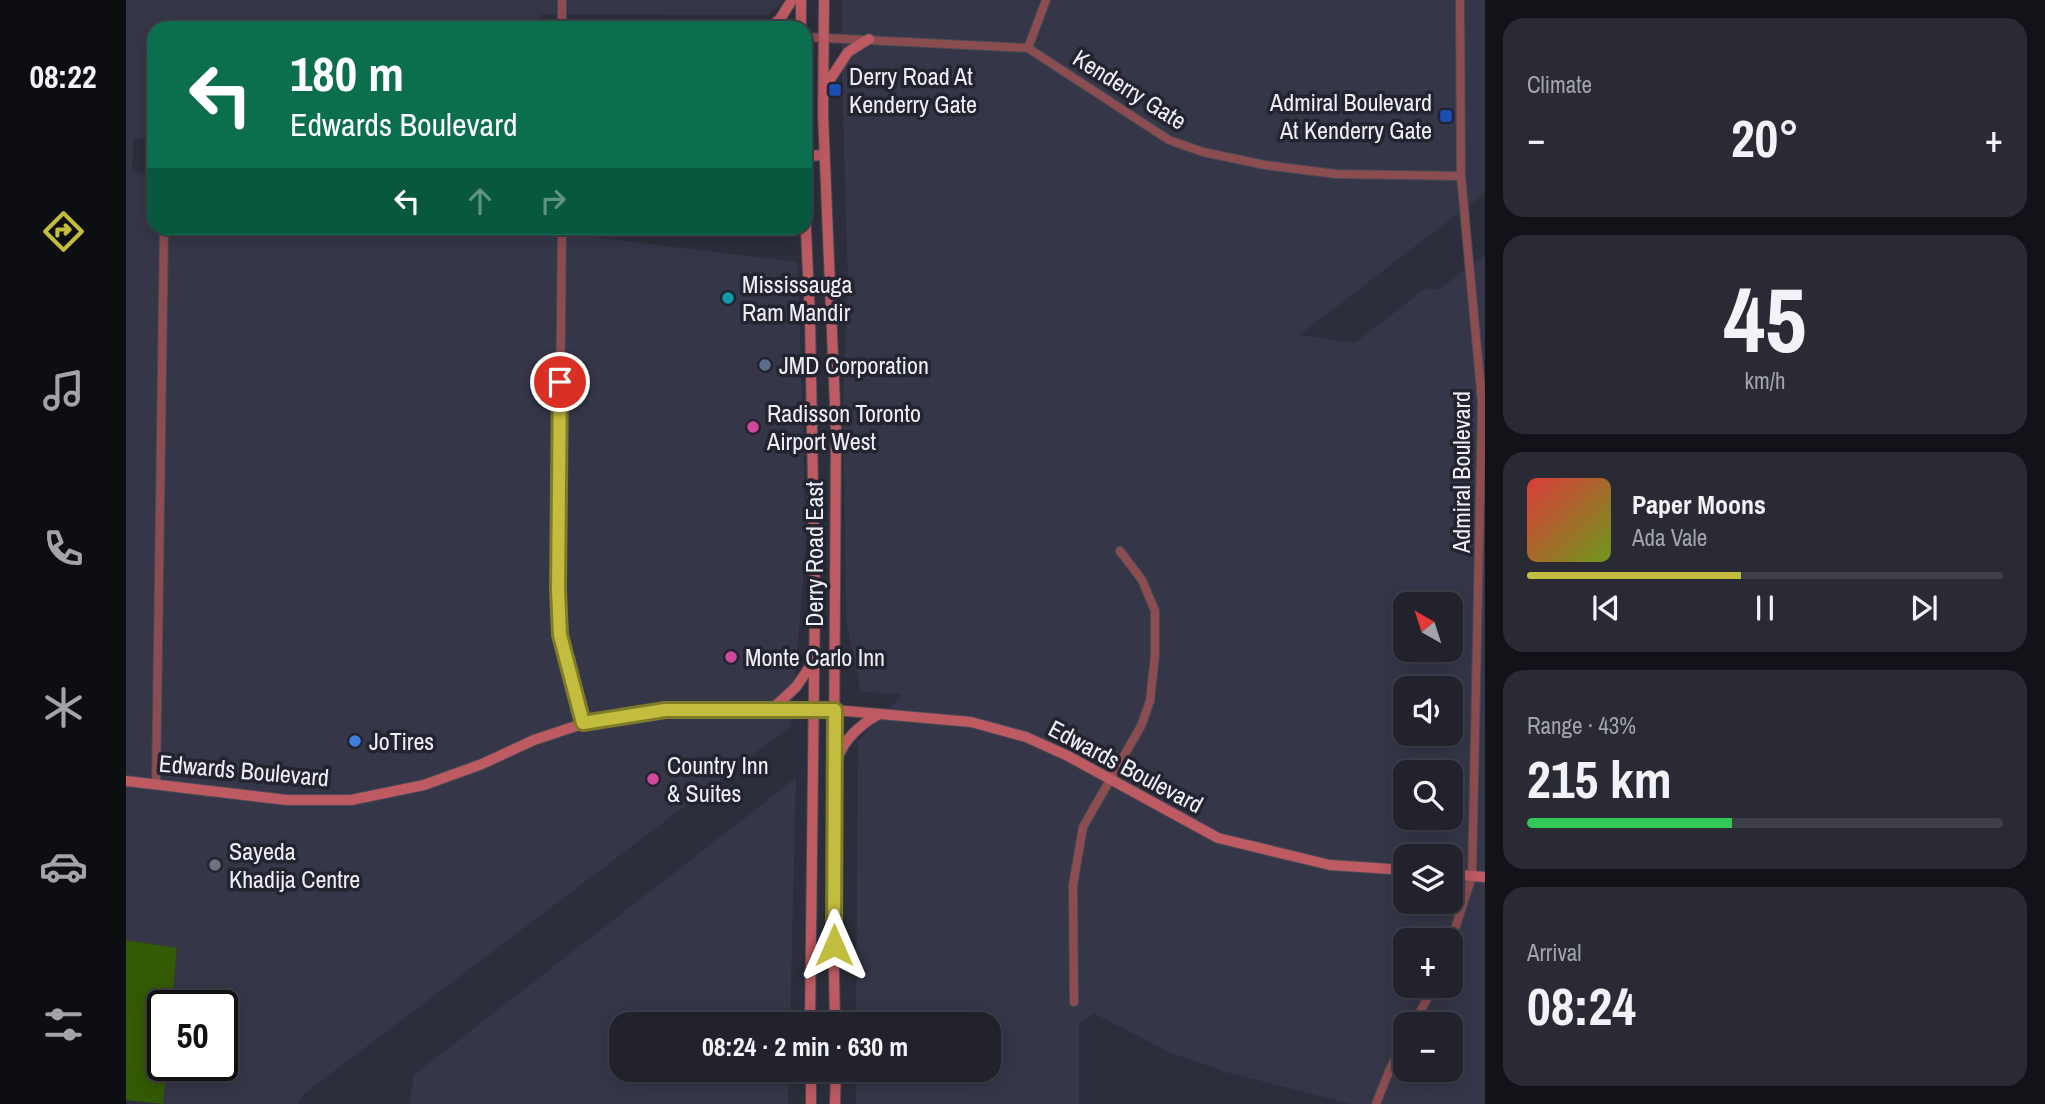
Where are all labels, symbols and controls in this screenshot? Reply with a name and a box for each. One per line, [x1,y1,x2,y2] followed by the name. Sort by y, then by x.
[290,40,404,106] text: 180 m
[1067,42,1193,136] street label: Kenderry Gate
[175,49,266,140] icon: left
[29,55,97,98] text: 08:22
[849,60,977,120] place label: Derry Road At Kenderry Gate
[1527,69,1592,100] text: Climate
[827,82,843,98] marker: Derry Road At Kenderry Gate
[1269,86,1432,146] place label: Admiral Boulevard At Kenderry Gate
[290,103,518,146] text: Edwards Boulevard
[1731,103,1799,173] text: 20°
[1438,108,1454,124] marker: Admiral Boulevard At Kenderry Gate
[1527,113,1545,164] text: −
[1985,113,2003,164] text: +
[388,182,426,220] icon: left
[461,182,499,220] icon: ahead
[534,182,572,220] icon: right
[39,207,88,256] icon: directions
[1724,258,1807,380] text: 45
[742,268,853,328] place label: Mississauga Ram Mandir
[720,290,736,306] marker: Mississauga Ram Mandir
[779,349,929,381] place label: JMD Corporation
[530,352,590,412] pin
[757,357,773,373] marker: JMD Corporation
[541,363,579,401] icon: arrive
[1745,365,1785,396] text: km/h
[39,366,88,415] icon: music
[1445,391,1477,554] street label: Admiral Boulevard
[766,397,921,457] place label: Radisson Toronto Airport West
[745,419,761,435] marker: Radisson Toronto Airport West
[798,481,830,627] street label: Derry Road East
[1632,487,1766,522] text: Paper Moons
[1632,522,1707,553] text: Ada Vale
[39,524,88,573] icon: phone
[1587,589,1625,627] icon: previous
[1746,589,1784,627] icon: pause
[1905,589,1943,627] icon: next
[1393,592,1463,662] north arrow
[1393,592,1463,1082] map controls
[745,641,885,673] place label: Monte Carlo Inn
[723,649,739,665] marker: Monte Carlo Inn
[1393,676,1463,746] button: sound
[39,683,88,732] icon: climate
[1527,710,1636,741] text: Range · 43%
[1043,712,1209,820] street label: Edwards Boulevard
[369,725,434,757] place label: JoTires
[347,733,363,749] marker: JoTires
[1527,744,1672,814] text: 215 km
[158,747,330,793] street label: Edwards Boulevard
[667,749,769,809] place label: Country Inn & Suites
[1393,760,1463,830] button: search
[645,771,661,787] marker: Country Inn & Suites
[229,835,360,895] place label: Sayeda Khadija Centre
[39,842,88,891] icon: car
[1393,844,1463,914] button: layers
[207,857,223,873] marker: Sayeda Khadija Centre
[797,908,871,982] position arrow
[1393,928,1463,998] button: +
[1527,937,1582,968] text: Arrival
[1527,971,1636,1041] text: 08:24
[147,990,238,1081] speed limit sign: 50
[39,1000,88,1049] icon: filters
[1393,1012,1463,1082] button: −
[702,1029,908,1064] text: 08:24 · 2 min · 630 m

